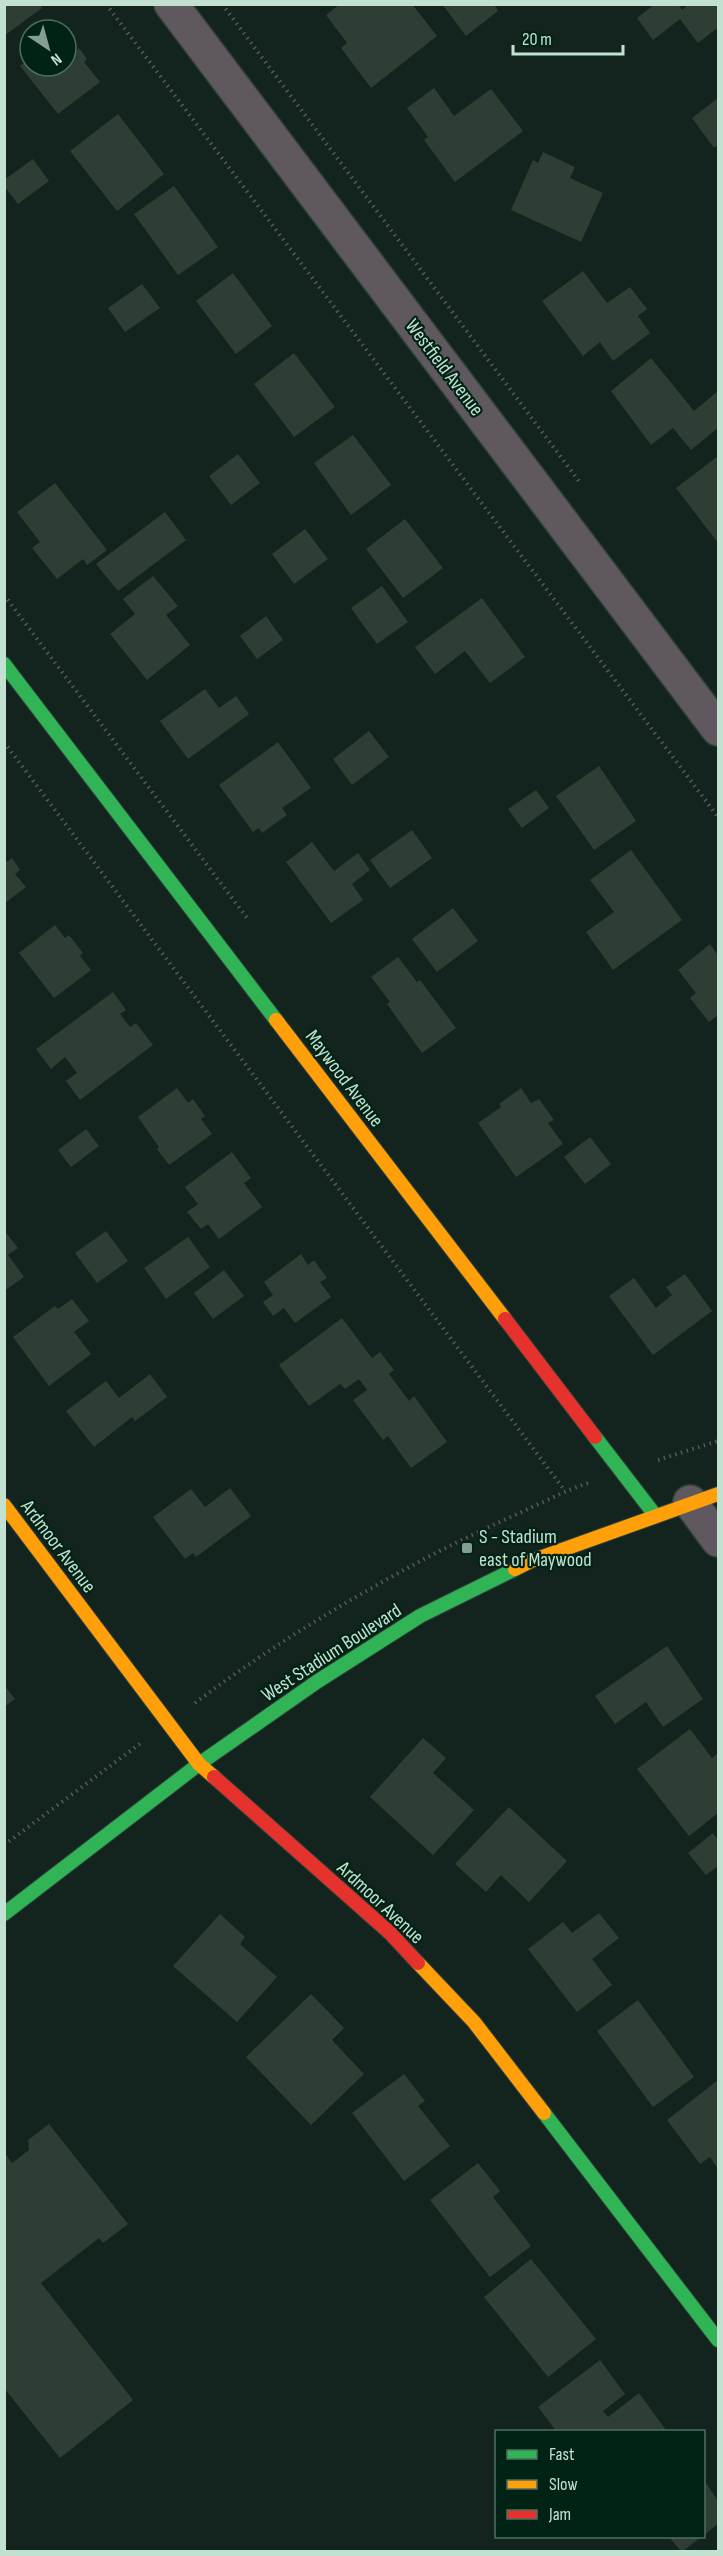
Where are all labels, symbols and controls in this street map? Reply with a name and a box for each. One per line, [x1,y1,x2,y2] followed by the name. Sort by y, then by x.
[18,18,78,78] north arrow
[513,18,622,56] scale bar
[522,29,552,50] text: 20 m
[47,49,65,69] text: N
[400,314,488,421] street label: Westfield Avenue
[300,1025,388,1132] street label: Maywood Avenue
[15,1495,101,1598] street label: Ardmoor Avenue
[479,1525,592,1572] place label: S - Stadium east of Maywood
[460,1541,474,1555] marker: S - Stadium east of Maywood
[257,1599,406,1707] street label: West Stadium Boulevard
[331,1856,429,1949] street label: Ardmoor Avenue
[495,2430,705,2538] legend
[549,2444,575,2465] text: Fast
[549,2474,578,2495] text: Slow
[548,2504,571,2525] text: Jam

